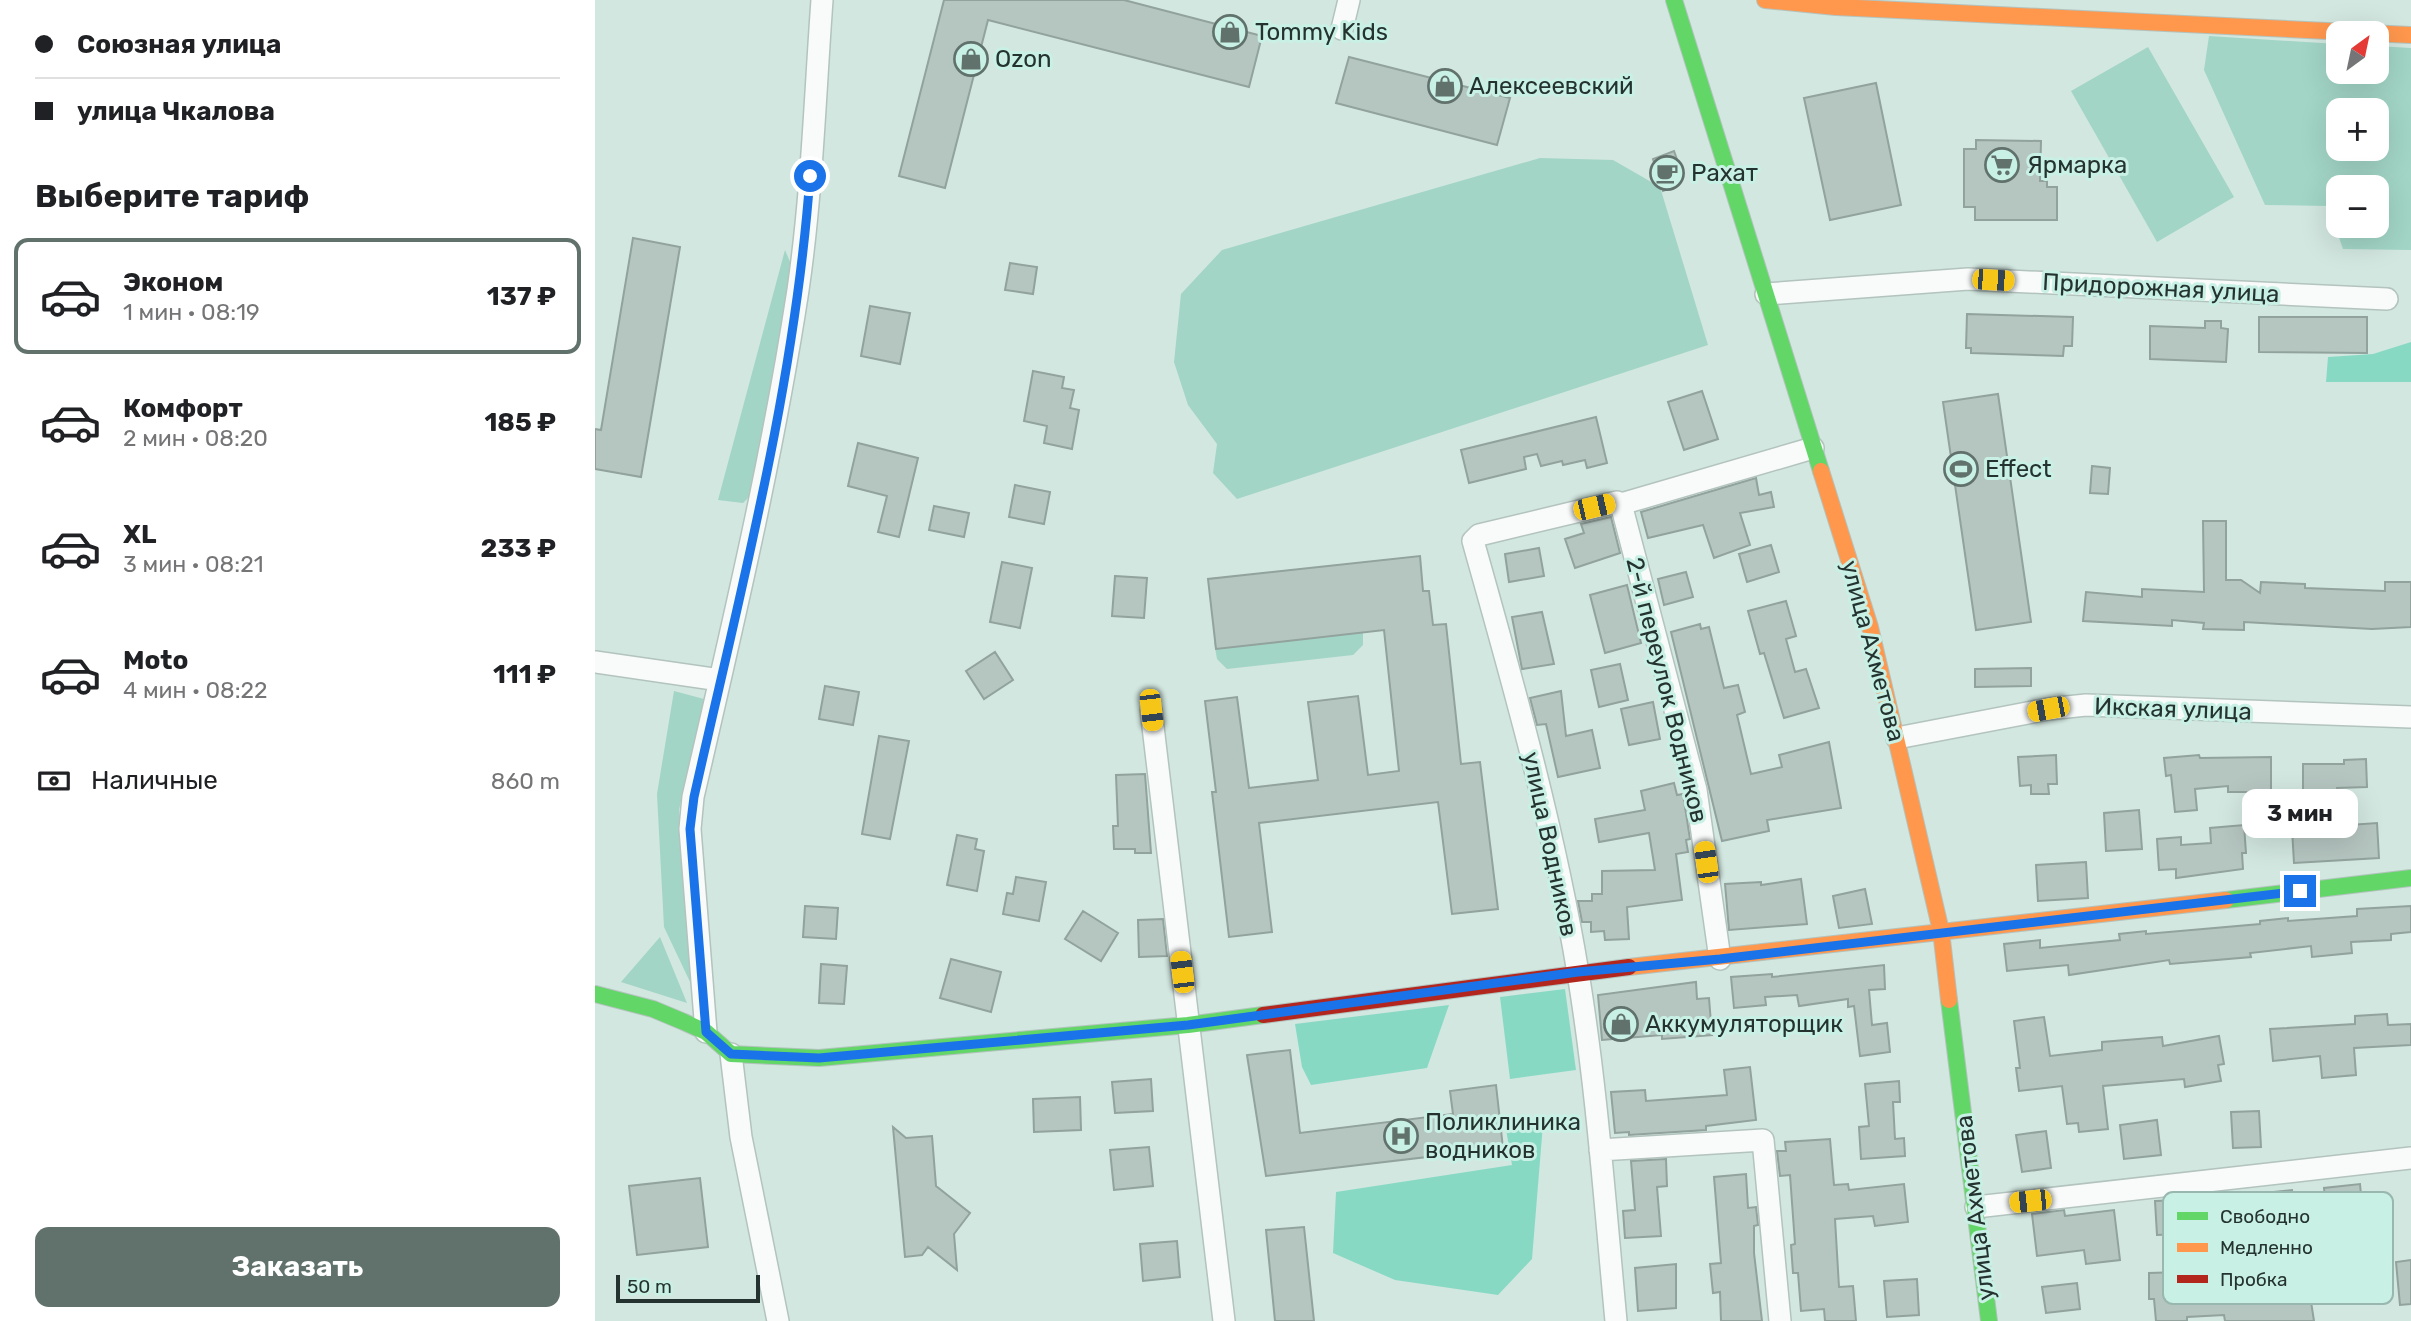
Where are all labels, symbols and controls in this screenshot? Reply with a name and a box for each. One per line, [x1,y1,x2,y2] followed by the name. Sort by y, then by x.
[1211,13,1249,51] shop icon: Tommy Kids
[1255,18,1388,46] place label: Tommy Kids
[2326,21,2389,84] north arrow
[2326,21,2389,238] map controls
[77,29,281,60] text: Союзная улица
[952,40,990,78] shop icon: Ozon
[995,45,1052,73] place label: Ozon
[1426,67,1464,105] shop icon: Алексеевский
[1469,72,1634,100] place label: Алексеевский
[77,96,275,127] text: улица Чкалова
[2326,98,2389,161] button: +
[1983,146,2021,184] supermarket icon: Ярмарка
[2027,151,2127,179] place label: Ярмарка
[1648,154,1686,192] cafe icon: Рахат
[1691,159,1758,187] place label: Рахат
[794,160,826,192] route start
[2326,175,2389,238] button: −
[35,177,309,215] text: Выберите тариф
[39,265,102,328] icon: car
[123,267,223,298] text: Эконом
[1972,268,2015,292] car
[2042,268,2280,308] street label: Придорожная улица
[487,281,556,312] text: 137 ₽
[123,298,260,326] text: 1 мин · 08:19
[39,391,102,454] icon: car
[123,393,243,424] text: Комфорт
[484,407,556,438] text: 185 ₽
[123,424,268,452] text: 2 мин · 08:20
[1942,450,1980,488] sports icon: Effect
[1985,455,2052,483] place label: Effect
[1572,492,1617,522] car
[39,517,102,580] icon: car
[123,519,156,550] text: XL
[481,533,556,564] text: 233 ₽
[123,550,263,578] text: 3 мин · 08:21
[1620,554,1714,826] street label: 2-й переулок Водников
[1835,557,1911,745] street label: улица Ахметова
[39,643,102,706] icon: car
[123,645,188,676] text: Moto
[493,659,556,690] text: 111 ₽
[123,676,268,704] text: 4 мин · 08:22
[1139,688,1164,732] car
[2094,692,2252,726] street label: Икская улица
[2026,695,2071,723] car
[1517,749,1583,939] street label: улица Водников
[35,762,73,800] icon: cash
[91,765,218,796] text: Наличные
[491,767,560,795] text: 860 m
[2242,790,2358,838] callout: 3 мин
[2267,799,2333,827] text: 3 мин
[1693,840,1720,884] car
[2284,875,2316,907] route end
[1170,950,1195,994] car
[1602,1005,1640,1043] shop icon: Аккумуляторщик
[1645,1010,1843,1038] place label: Аккумуляторщик
[1425,1108,1581,1164] place label: Поликлиника водников
[1950,1114,2000,1302] street label: улица Ахметова
[1382,1117,1420,1155] hospital icon: Поликлиника водников
[2009,1188,2052,1214] car
[2163,1192,2393,1304] legend
[2220,1205,2310,1228] text: Свободно
[35,1227,560,1307] button: Заказать
[2220,1236,2313,1259] text: Медленно
[2220,1268,2288,1291] text: Пробка
[616,1272,759,1304] scale bar
[627,1275,672,1298] text: 50 m

